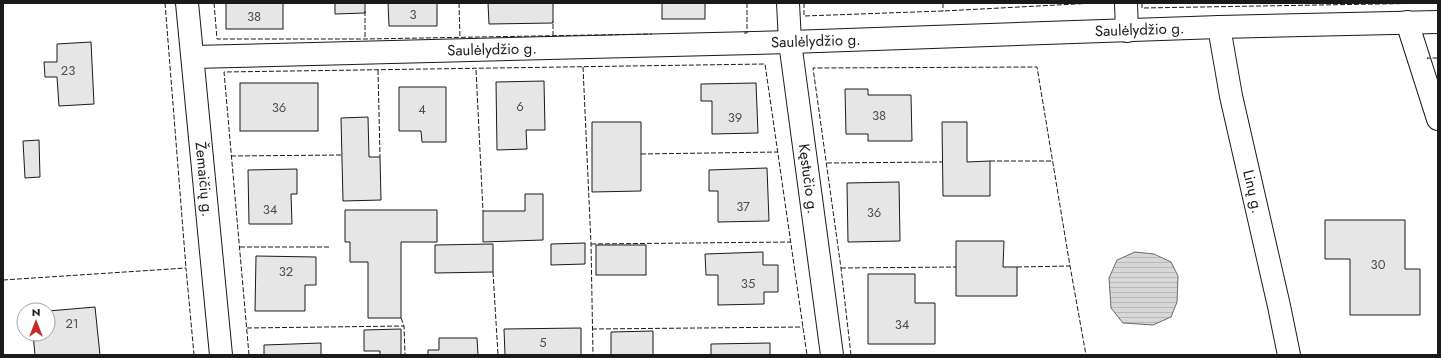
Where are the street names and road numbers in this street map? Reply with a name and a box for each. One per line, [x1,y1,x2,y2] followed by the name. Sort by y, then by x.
[1094,17,1185,42] street label: Saulėlydžio g.
[771,29,861,53] street label: Saulėlydžio g.
[447,37,537,62] street label: Saulėlydžio g.
[189,141,219,218] street label: Žemaičių g.
[793,142,824,215] street label: Kęstučio g.
[1237,168,1268,215] street label: Linų g.

